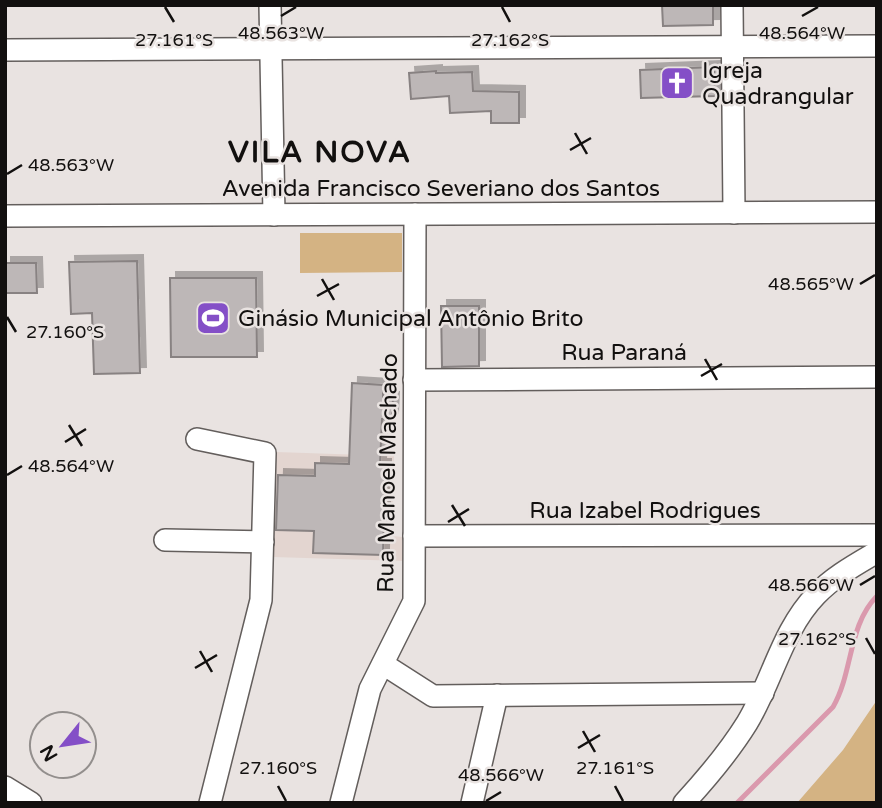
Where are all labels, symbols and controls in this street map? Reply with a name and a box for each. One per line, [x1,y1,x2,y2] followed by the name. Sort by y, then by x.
[238,22,324,44] text: 48.563°W
[759,22,845,44] text: 48.564°W
[135,29,213,51] text: 27.161°S
[471,29,549,51] text: 27.162°S
[702,57,854,111] place label: Igreja Quadrangular
[658,64,696,102] church icon: Igreja Quadrangular
[228,134,412,171] district label: VILA NOVA
[28,154,114,176] text: 48.563°W
[222,175,660,203] street label: Avenida Francisco Severiano dos Santos
[768,273,854,295] text: 48.565°W
[194,299,232,337] sports icon: Ginásio Municipal Antônio Brito
[238,305,584,333] place label: Ginásio Municipal Antônio Brito
[26,321,104,343] text: 27.160°S
[561,339,687,367] street label: Rua Paraná
[372,353,404,593] street label: Rua Manoel Machado
[28,455,114,477] text: 48.564°W
[529,497,761,525] street label: Rua Izabel Rodrigues
[768,574,854,596] text: 48.566°W
[778,628,856,650] text: 27.162°S
[28,710,98,780] north arrow
[36,741,62,765] text: N
[239,757,317,779] text: 27.160°S
[576,757,654,779] text: 27.161°S
[458,764,544,786] text: 48.566°W

